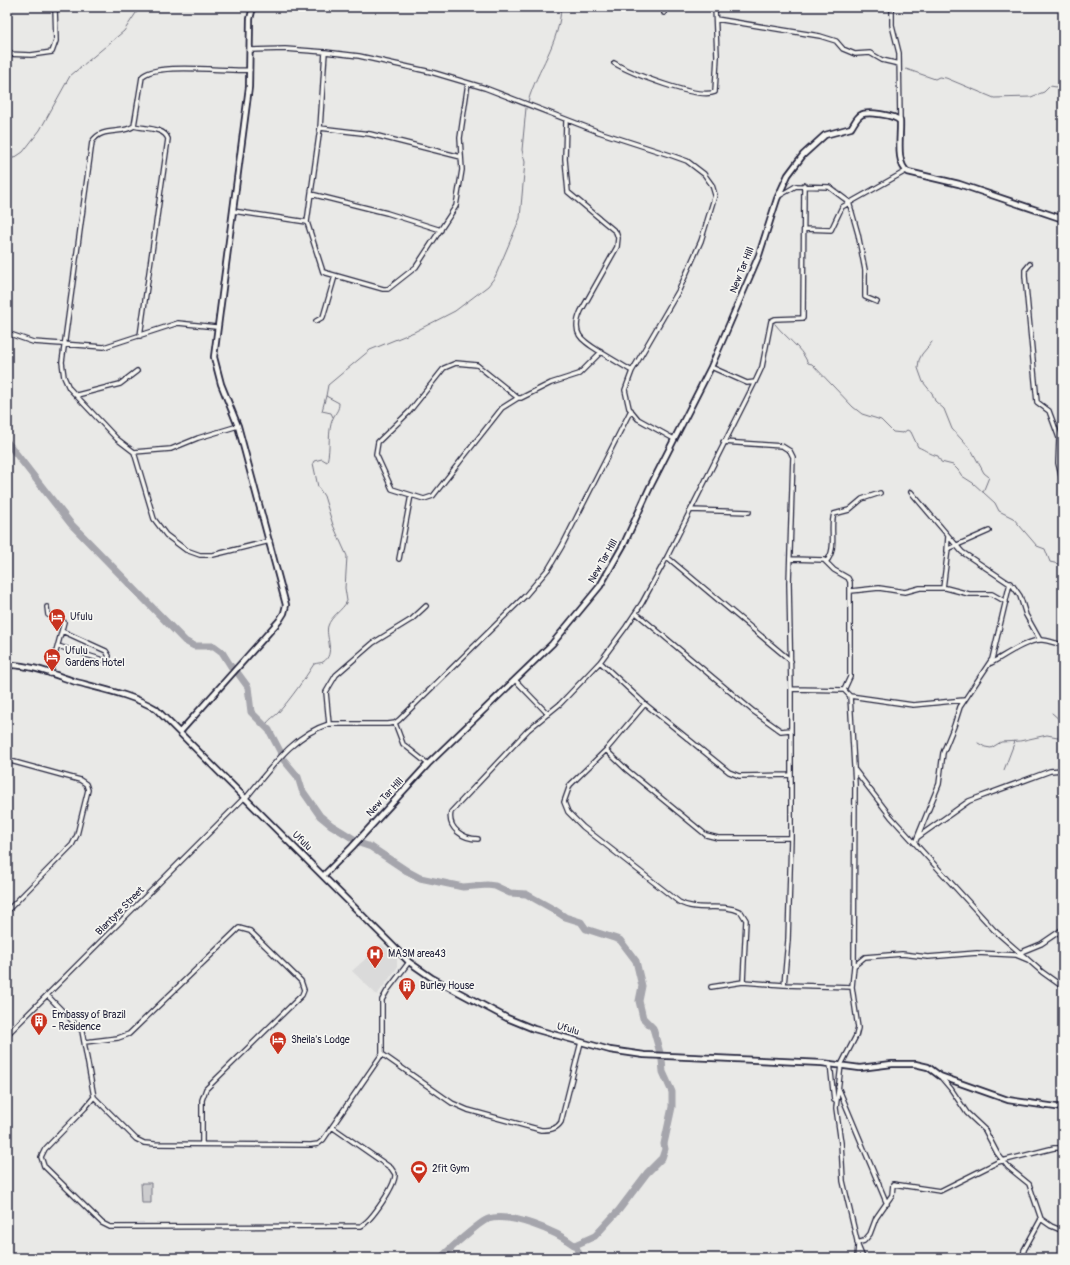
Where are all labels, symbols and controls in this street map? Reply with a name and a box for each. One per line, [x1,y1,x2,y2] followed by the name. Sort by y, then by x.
[727,245,757,295] street label: New Tar Hill
[586,537,620,585] street label: New Tar Hill
[47,607,67,632] hotel icon: Ufulu
[70,611,93,623] place label: Ufulu
[65,645,125,669] place label: Ufulu Gardens Hotel
[42,647,62,672] hotel icon: Ufulu Gardens Hotel
[364,775,406,819] street label: New Tar Hill
[290,829,314,853] street label: Ufulu
[93,884,147,938] street label: Blantyre Street
[365,944,385,969] hospital icon: MASM area43
[388,948,446,960] place label: MASM area43
[397,976,417,1001] building icon: Burley House
[420,980,474,992] place label: Burley House
[52,1009,126,1033] place label: Embassy of Brazil - Residence
[29,1011,49,1036] building icon: Embassy of Brazil - Residence
[555,1020,581,1038] street label: Ufulu
[268,1030,288,1055] hotel icon: Sheila's Lodge
[291,1034,350,1046] place label: Sheila's Lodge
[409,1159,429,1184] sports icon: 2fit Gym
[432,1163,470,1175] place label: 2fit Gym

